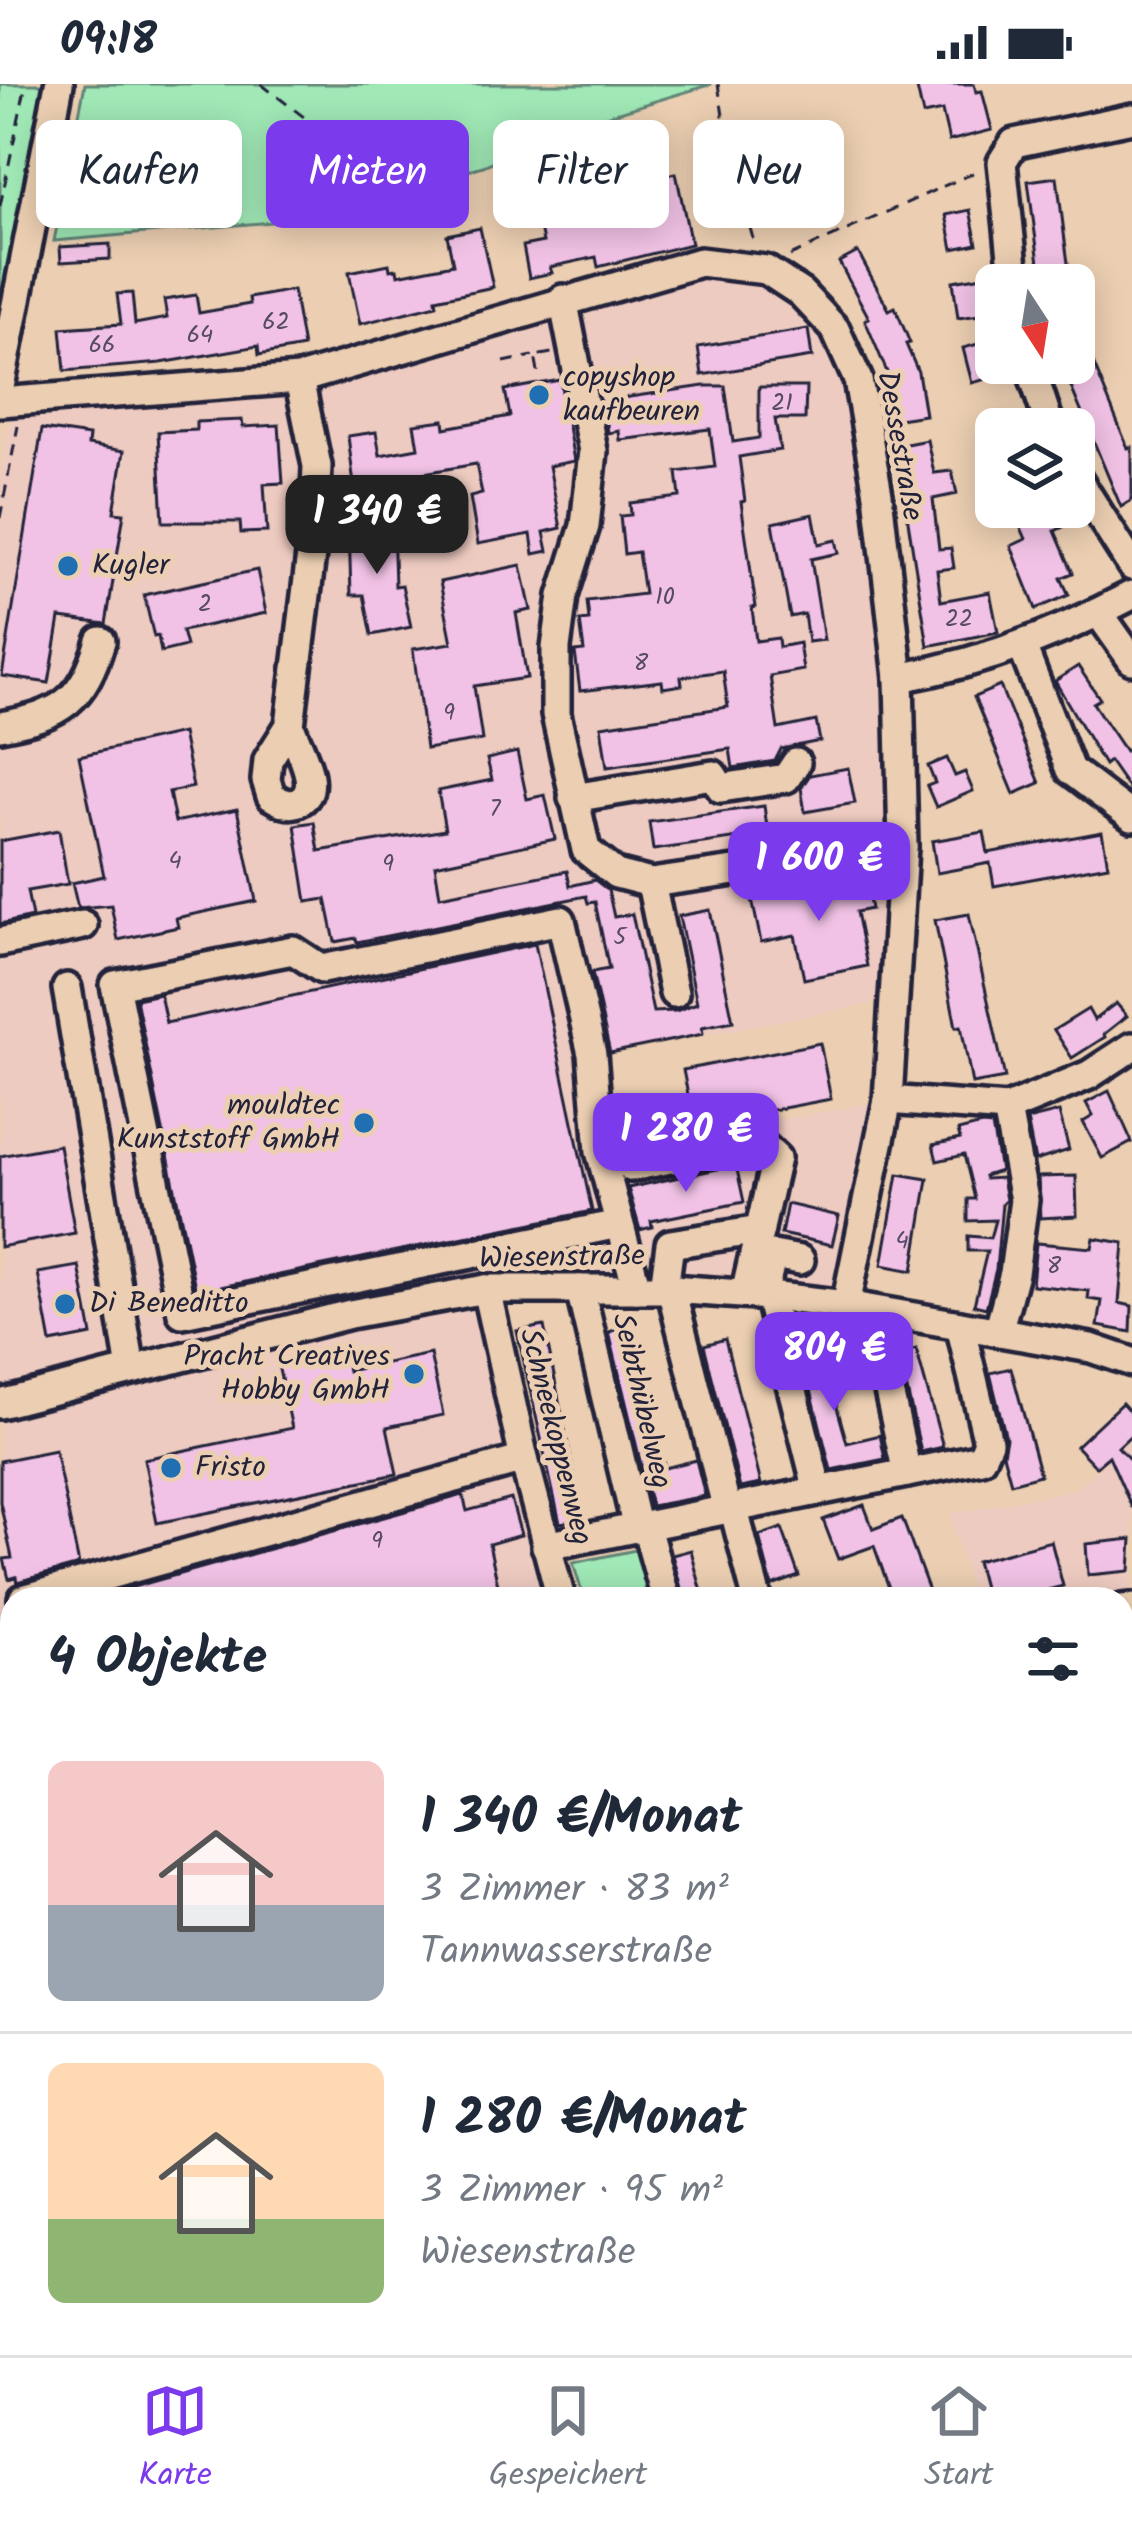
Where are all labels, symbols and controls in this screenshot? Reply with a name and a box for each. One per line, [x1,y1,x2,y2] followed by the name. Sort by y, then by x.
[60,6,157,78] text: 09:18
[36,120,242,228] chip: Kaufen
[266,120,469,228] chip: Mieten
[493,120,669,228] chip: Filter
[693,120,844,228] chip: Neu
[975,264,1095,384] north arrow
[975,264,1095,528] map controls
[262,303,290,342] house number: 62
[187,316,213,355] house number: 64
[89,326,115,365] house number: 66
[563,354,700,436] place label: copyshop kaufbeuren
[862,367,936,525] street label: Dessestraße
[526,382,552,408] marker: copyshop kaufbeuren
[771,384,793,423] house number: 21
[975,408,1095,528] button: layers
[266,475,488,577] pin: 1 340 €
[312,483,442,545] text: 1 340 €
[92,542,171,590] place label: Kugler
[55,553,81,579] marker: Kugler
[655,578,675,617] house number: 10
[198,585,212,624] house number: 2
[945,600,973,639] house number: 22
[634,644,649,683] house number: 8
[443,694,455,733] house number: 9
[489,790,501,829] house number: 7
[708,822,930,924] pin: 1 600 €
[755,830,883,892] text: 1 600 €
[168,842,182,881] house number: 4
[382,845,394,884] house number: 9
[614,918,629,957] house number: 5
[117,1082,340,1164] place label: mouldtec Kunststoff GmbH
[575,1093,797,1195] pin: 1 280 €
[620,1101,752,1163] text: 1 280 €
[351,1110,377,1136] marker: mouldtec Kunststoff GmbH
[895,1222,909,1261] house number: 4
[479,1233,645,1283] street label: Wiesenstraße
[1047,1247,1062,1286] house number: 8
[89,1280,249,1328] place label: Di Beneditto
[52,1291,78,1317] marker: Di Beneditto
[597,1308,685,1494] street label: Seibthübelweg
[750,1312,918,1414] pin: 804 €
[782,1320,886,1382] text: 804 €
[505,1323,605,1551] street label: Schneekoppenweg
[183,1333,390,1415] place label: Pracht Creatives Hobby GmbH
[401,1361,427,1387] marker: Pracht Creatives Hobby GmbH
[195,1444,266,1492] place label: Fristo
[158,1455,184,1481] marker: Fristo
[371,1522,383,1561] house number: 9
[48,1619,267,1700] text: 4 Objekte
[1020,1626,1086,1692] icon: filters
[420,1779,742,1860] text: 1 340 €/Monat
[144,1809,288,1953] icon: home
[420,1860,729,1922] text: 3 Zimmer · 83 m²
[420,1922,712,1984] text: Tannwasserstraße
[420,2080,746,2161] text: 1 280 €/Monat
[144,2111,288,2255] icon: home
[420,2161,723,2223] text: 3 Zimmer · 95 m²
[420,2223,636,2285] text: Wiesenstraße
[138,2378,212,2503] tab: Karte
[489,2378,647,2503] tab: Gespeichert
[924,2378,994,2503] tab: Start

